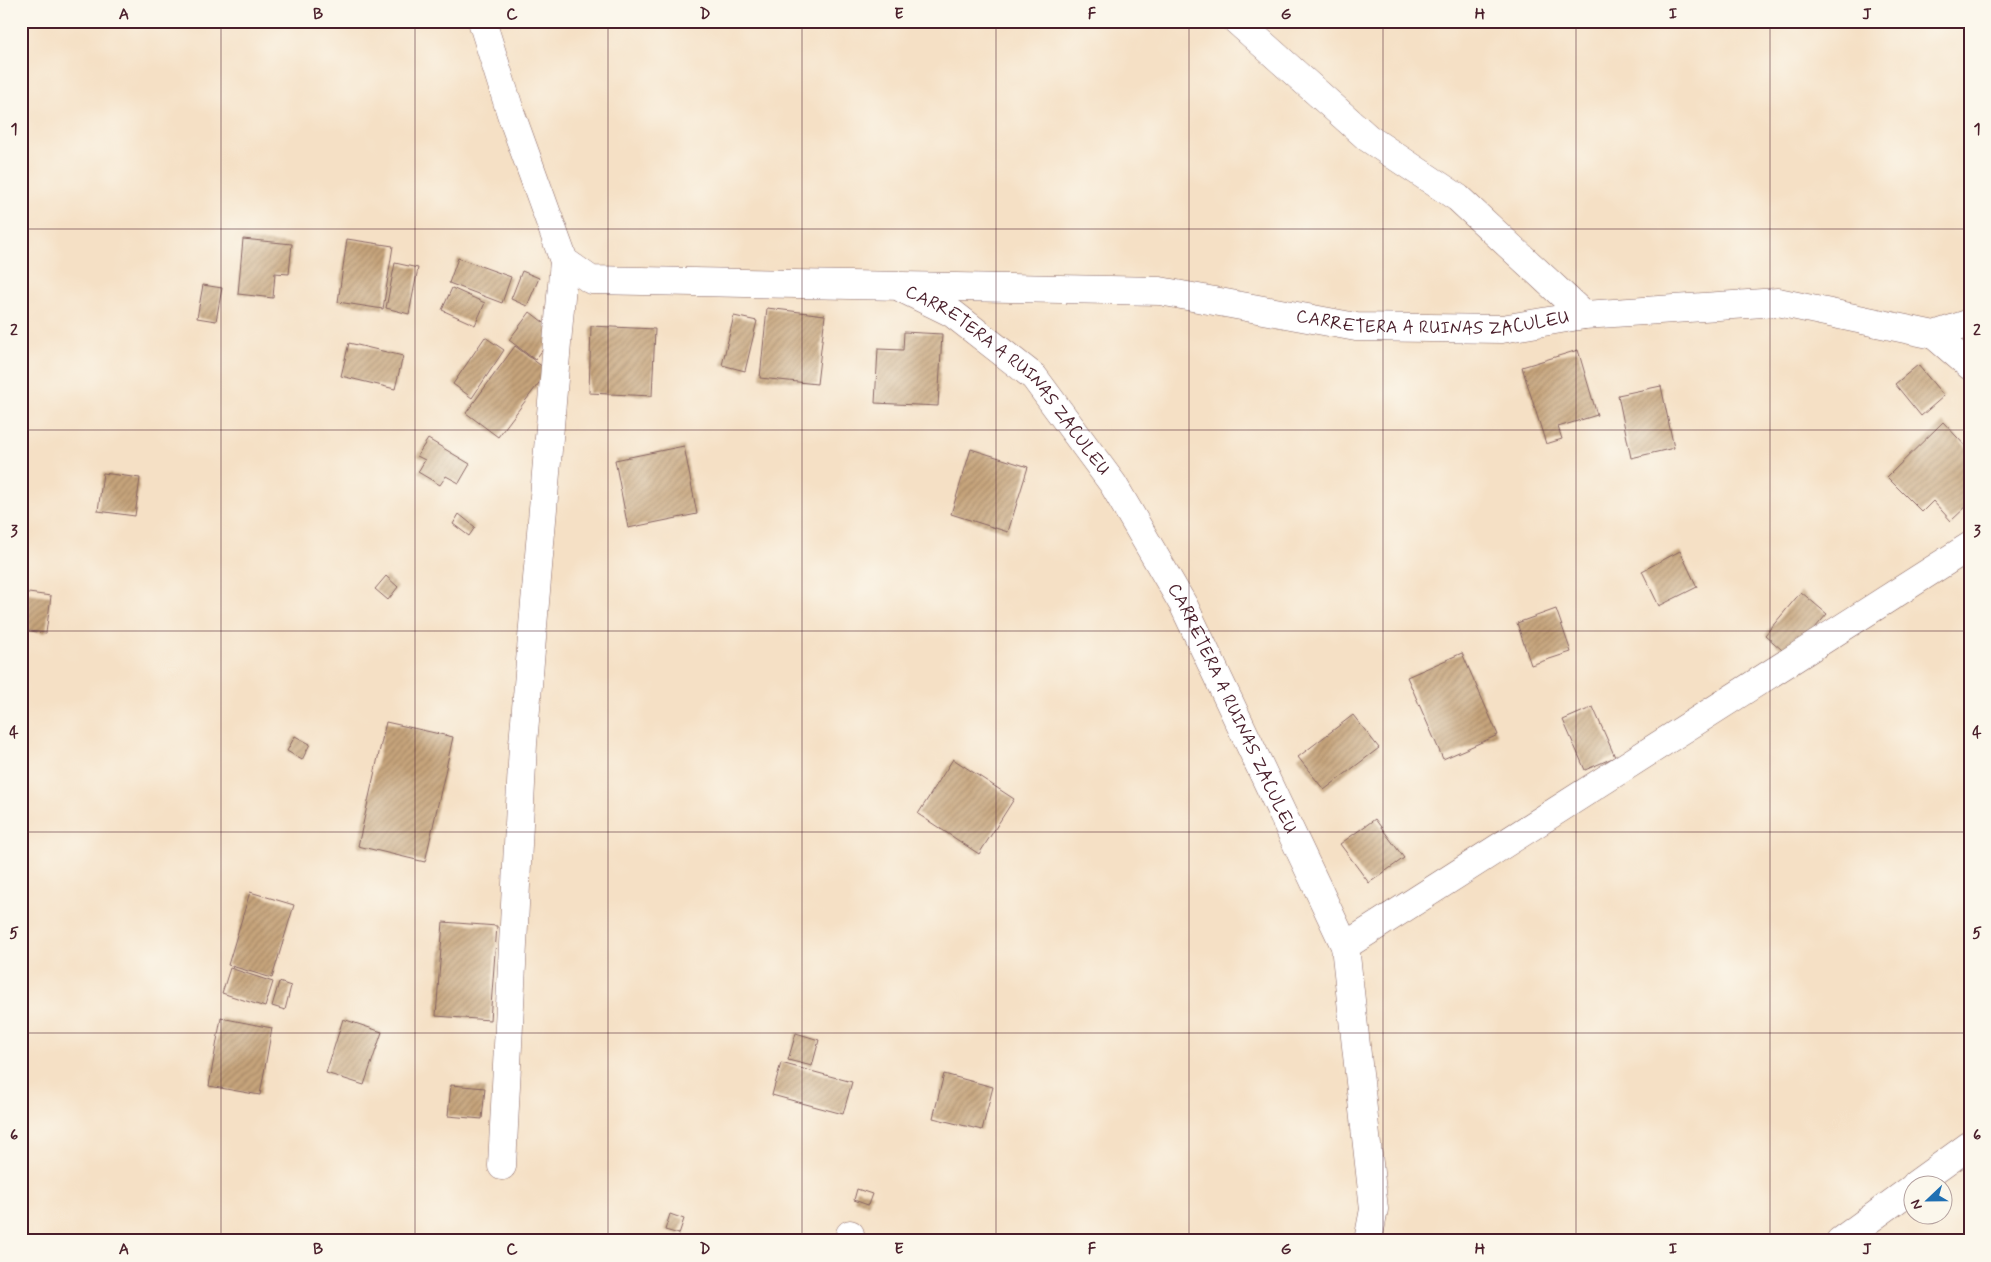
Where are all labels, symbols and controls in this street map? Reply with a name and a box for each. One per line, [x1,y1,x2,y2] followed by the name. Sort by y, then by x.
[119,4,129,25] text: A
[313,4,323,25] text: B
[506,4,518,25] text: C
[699,4,711,25] text: D
[894,4,904,25] text: E
[1088,4,1097,25] text: F
[1281,4,1292,25] text: G
[1475,4,1486,25] text: H
[1669,4,1678,25] text: I
[1862,4,1872,25] text: J
[10,119,18,140] text: 1
[1973,119,1981,140] text: 1
[901,280,1115,481] street label: CARRETERA A RUINAS ZACULEU
[1294,304,1571,341] street label: CARRETERA A RUINAS ZACULEU
[10,320,18,341] text: 2
[1973,320,1981,341] text: 2
[10,521,18,542] text: 3
[1973,521,1981,542] text: 3
[1161,579,1302,838] street label: CARRETERA A RUINAS ZACULEU
[9,722,19,743] text: 4
[1972,722,1982,743] text: 4
[9,923,19,944] text: 5
[1972,923,1982,944] text: 5
[10,1125,18,1146] text: 6
[1973,1125,1981,1146] text: 6
[1904,1174,1954,1224] north arrow
[1907,1197,1927,1212] text: N
[119,1239,129,1260] text: A
[313,1239,323,1260] text: B
[506,1239,518,1260] text: C
[699,1239,711,1260] text: D
[894,1239,904,1260] text: E
[1088,1239,1097,1260] text: F
[1281,1239,1292,1260] text: G
[1475,1239,1486,1260] text: H
[1669,1239,1678,1260] text: I
[1862,1239,1872,1260] text: J

